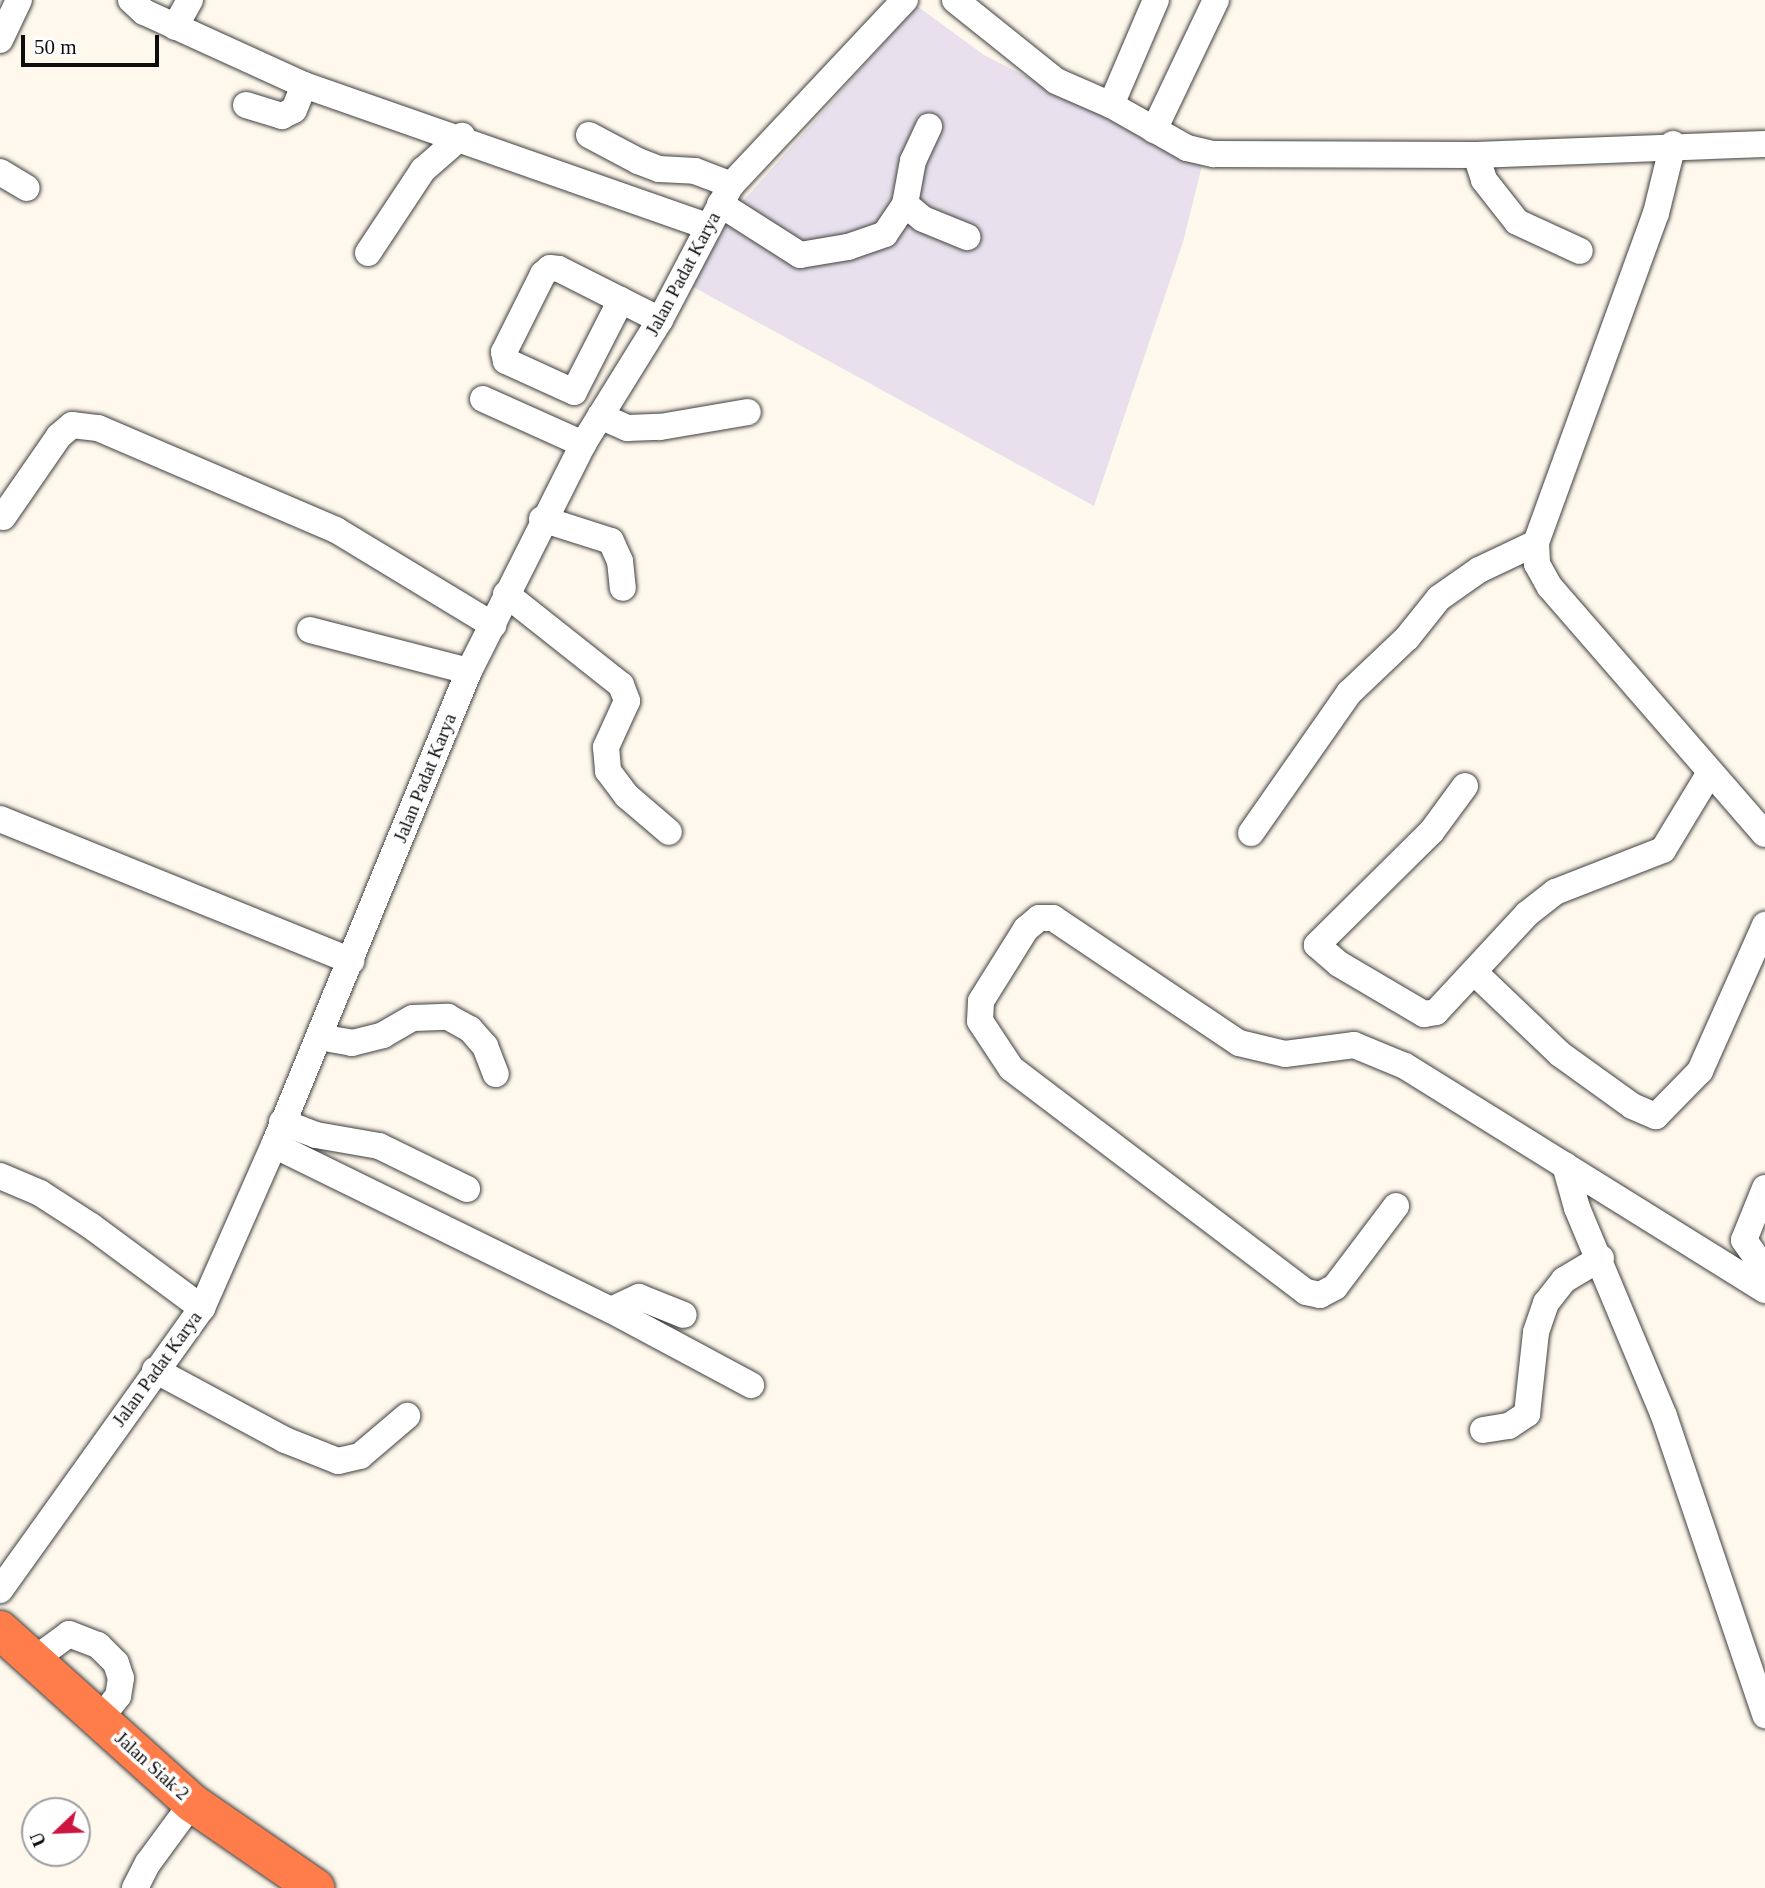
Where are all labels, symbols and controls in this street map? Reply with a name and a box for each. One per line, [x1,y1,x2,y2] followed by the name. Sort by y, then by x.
[24,21,163,65] scale bar
[34,35,77,59] text: 50 m
[641,208,725,340] street label: Jalan Padat Karya
[389,710,461,846] street label: Jalan Padat Karya
[107,1307,207,1431] street label: Jalan Padat Karya
[110,1727,194,1805] street label: Jalan Siak 2
[21,1797,91,1867] north arrow
[26,1829,50,1850] text: U

